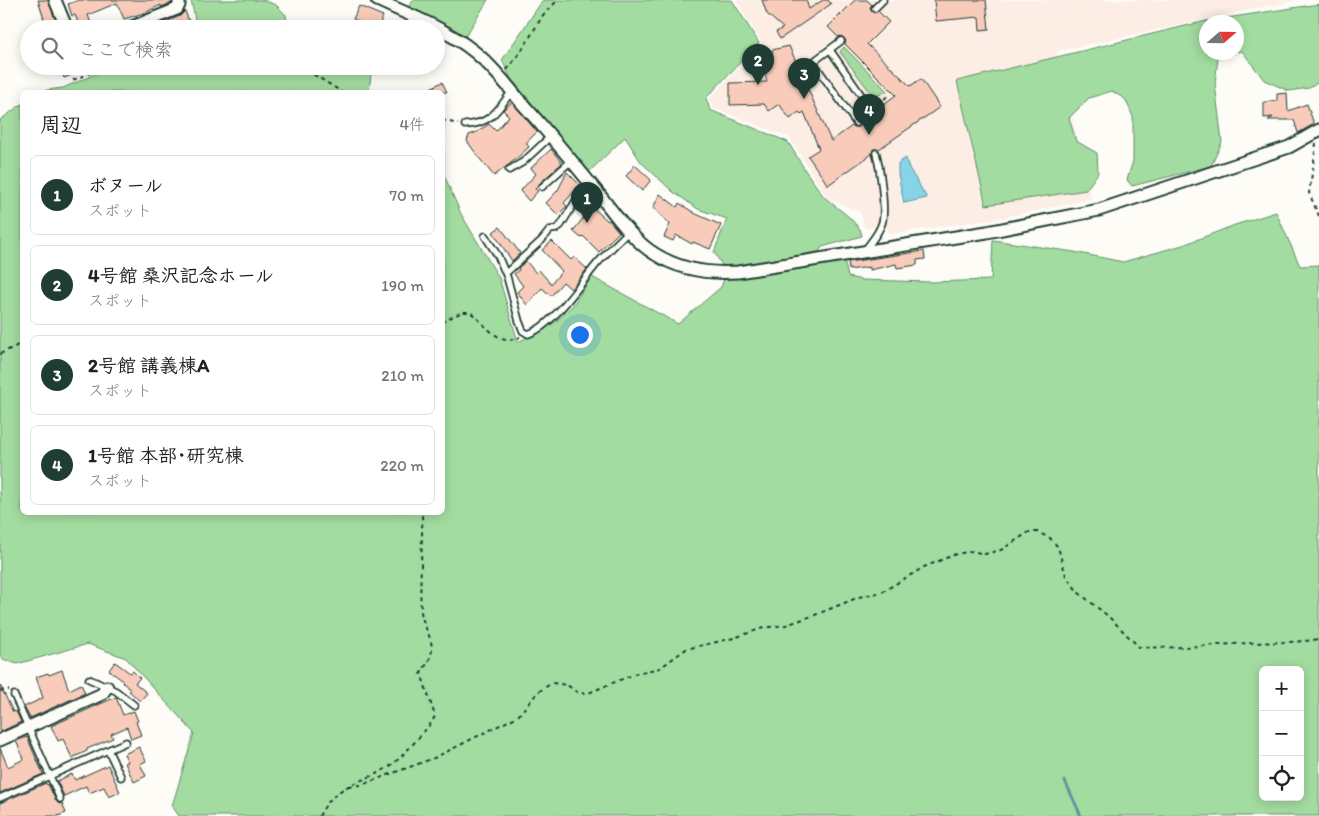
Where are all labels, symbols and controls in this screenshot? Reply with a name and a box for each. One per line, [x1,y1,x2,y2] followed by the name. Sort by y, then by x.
[1199,15,1244,60] north arrow
[20,20,445,75] search box
[38,34,66,62] icon: search
[78,38,173,61] text: ここで検索
[742,44,774,85] pin: 2
[788,58,820,99] pin: 3
[853,94,885,135] pin: 4
[40,112,82,137] text: 周辺
[399,115,425,134] text: 4件
[88,174,163,197] text: ボヌール
[571,182,603,223] pin: 1
[53,186,61,205] text: 1
[389,186,424,205] text: 70 m
[88,201,152,220] text: スポット
[88,264,274,287] text: 4号館 桑沢記念ホール
[53,276,61,295] text: 2
[381,276,424,295] text: 190 m
[88,291,152,310] text: スポット
[567,322,593,348] your location
[88,354,209,377] text: 2号館 講義棟A
[53,366,61,385] text: 3
[381,366,424,385] text: 210 m
[88,381,152,400] text: スポット
[88,444,244,467] text: 1号館 本部･研究棟
[52,456,62,475] text: 4
[380,456,424,475] text: 220 m
[88,471,152,490] text: スポット
[1259,666,1304,801] map controls
[1259,666,1304,711] button: +
[1259,711,1304,756] button: −
[1259,756,1304,801] button: locate

